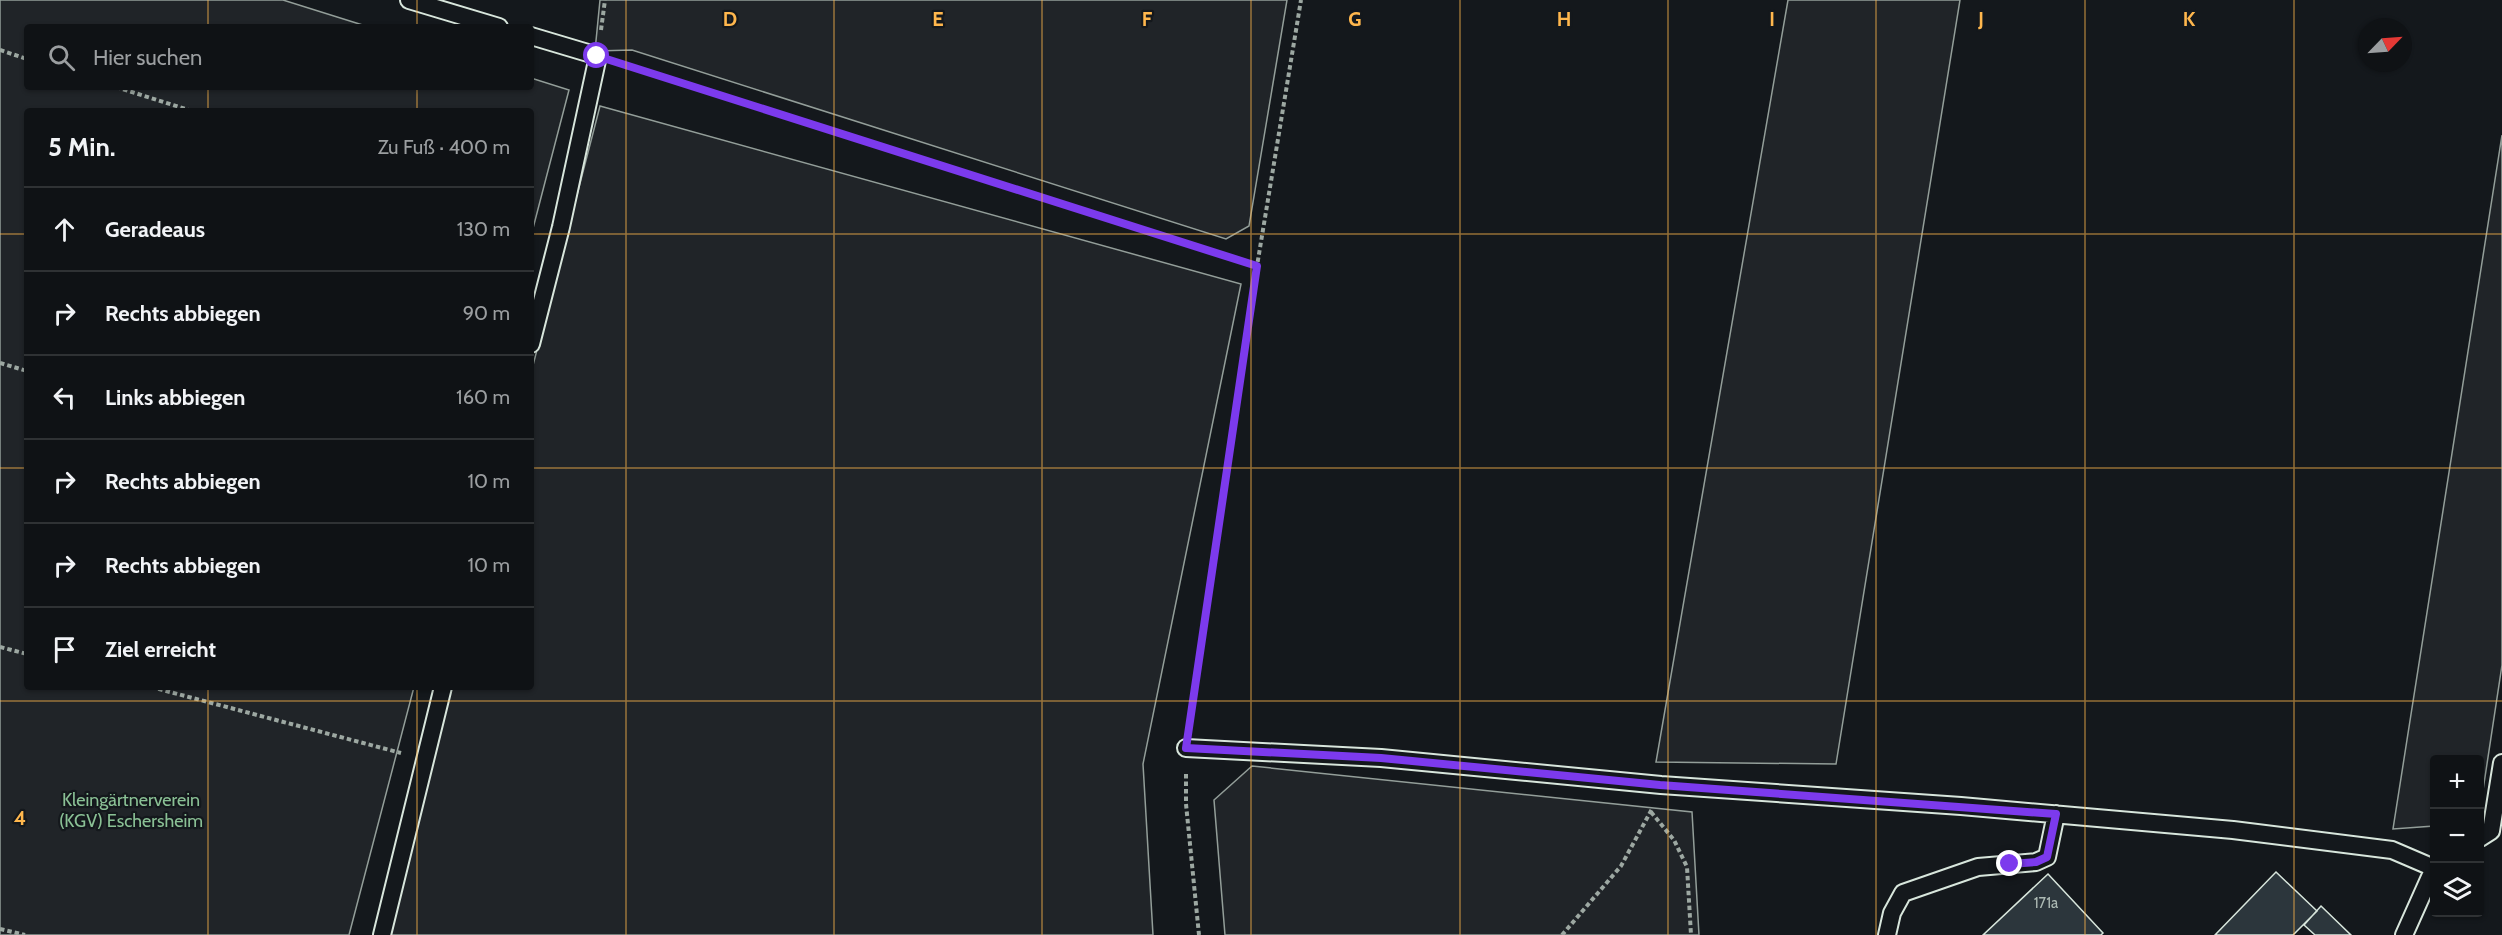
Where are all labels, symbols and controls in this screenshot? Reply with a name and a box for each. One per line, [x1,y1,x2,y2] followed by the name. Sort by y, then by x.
[723,7,737,31] text: D
[932,7,944,31] text: E
[1142,7,1153,31] text: F
[1348,7,1362,31] text: G
[1557,7,1571,31] text: H
[1769,7,1775,31] text: I
[1977,7,1984,31] text: J
[2183,7,2196,31] text: K
[2358,18,2412,72] north arrow
[24,24,534,90] search box
[45,41,78,74] icon: search
[583,42,609,68] route start
[93,44,202,71] text: Hier suchen
[48,131,116,163] text: 5 Min.
[378,135,510,159] text: Zu Fuß · 400 m
[48,213,81,246] icon: ahead
[105,216,205,243] text: Geradeaus
[457,217,510,241] text: 130 m
[48,297,81,330] icon: right
[105,300,261,327] text: Rechts abbiegen
[463,301,510,325] text: 90 m
[48,381,81,414] icon: left
[105,384,245,411] text: Links abbiegen
[456,385,510,409] text: 160 m
[48,465,81,498] icon: right
[105,468,261,495] text: Rechts abbiegen
[467,469,510,493] text: 10 m
[48,549,81,582] icon: right
[105,552,261,579] text: Rechts abbiegen
[467,553,510,577] text: 10 m
[48,633,81,666] icon: arrive
[105,636,216,663] text: Ziel erreicht
[2430,755,2484,917] map controls
[2430,755,2484,809] button: +
[59,789,203,832] park label: Kleingärtnerverein (KGV) Eschersheim
[14,806,26,830] text: 4
[2430,809,2484,863] button: −
[1996,850,2022,876] route end
[2430,863,2484,917] button: layers
[2034,894,2059,912] house number: 171a

